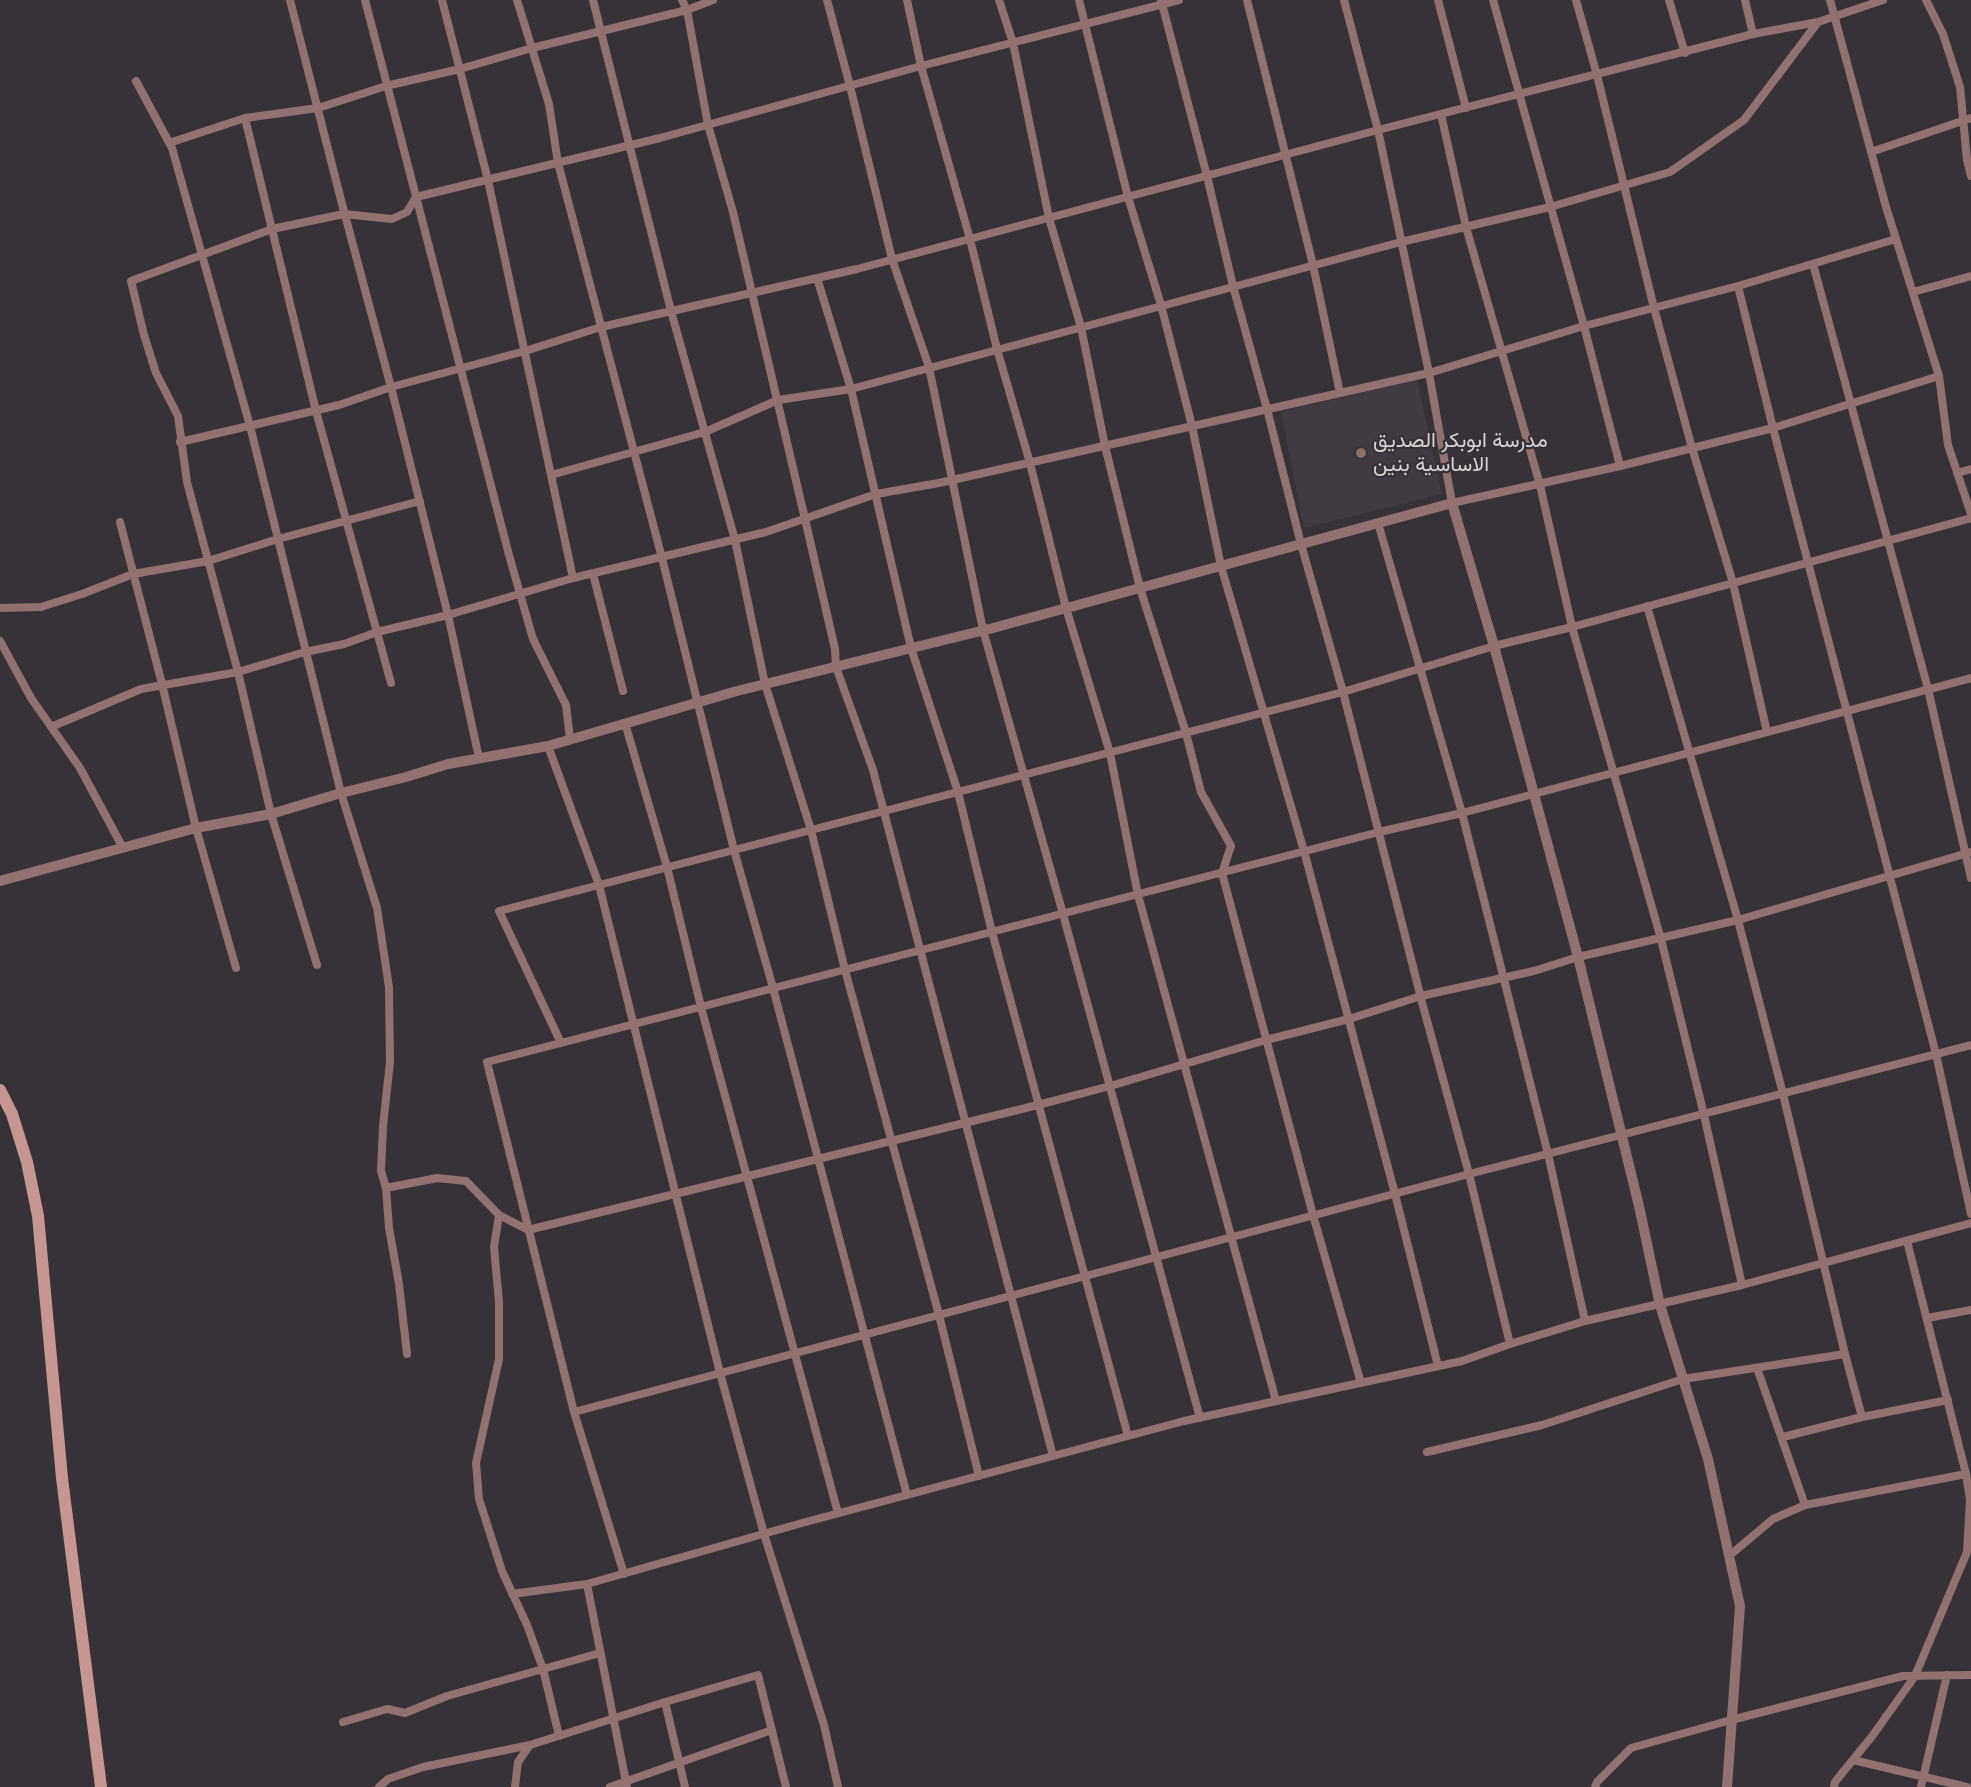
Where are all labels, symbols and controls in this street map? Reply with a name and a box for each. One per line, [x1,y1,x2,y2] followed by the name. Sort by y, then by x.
[1373,428,1548,478] place label: مدرسة ابوبكر الصديق الاساسية بنين
[1354,446,1368,460] marker: مدرسة ابوبكر الصديق الاساسية بنين

